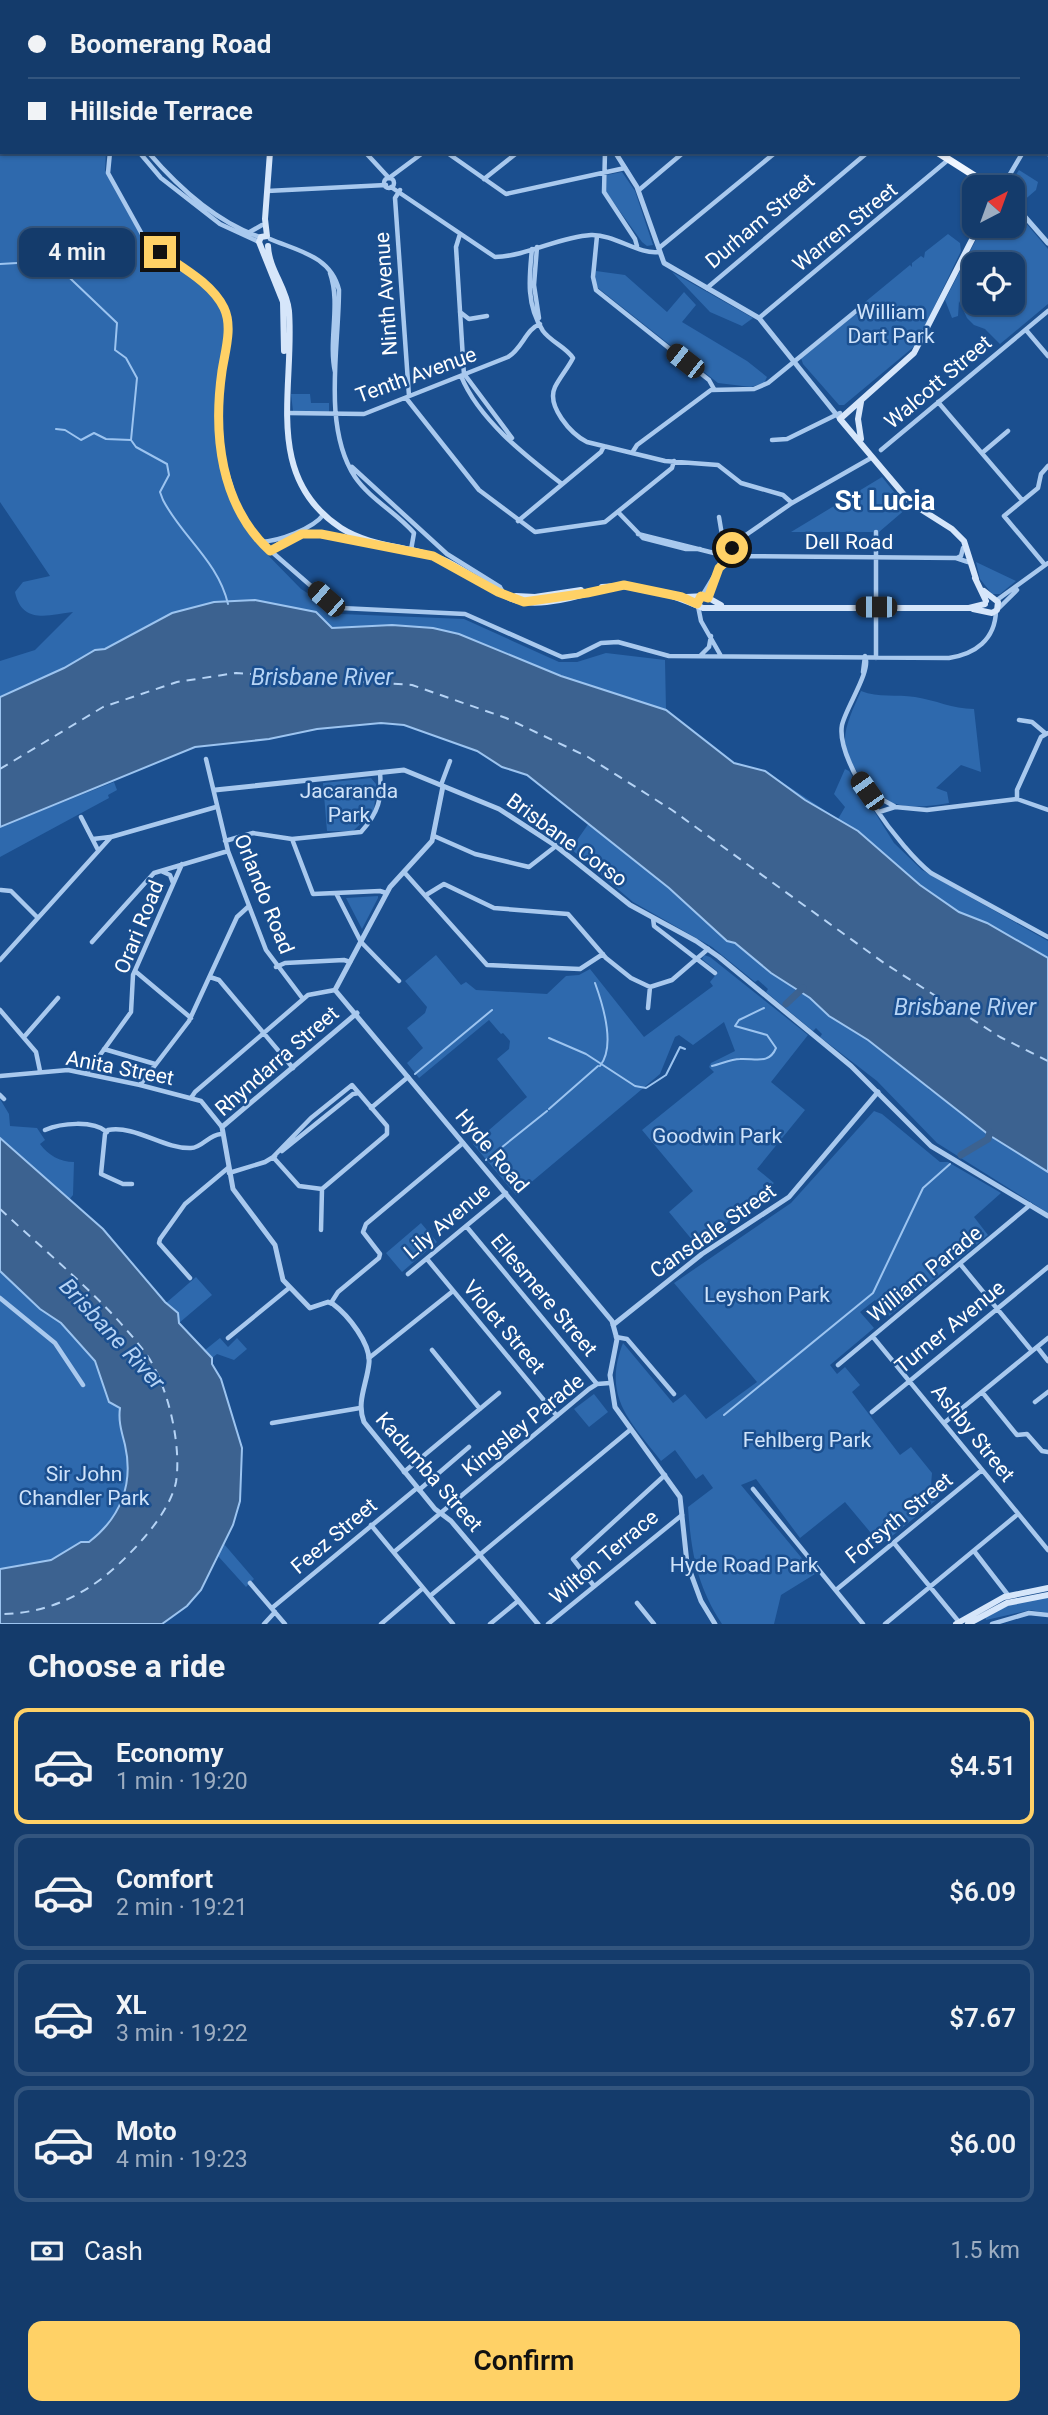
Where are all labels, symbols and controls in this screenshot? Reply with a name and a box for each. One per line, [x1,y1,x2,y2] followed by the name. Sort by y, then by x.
[70,29,271,59] text: Boomerang Road
[70,96,253,126] text: Hillside Terrace
[701,169,819,273] street label: Durham Street
[962,175,1026,238] north arrow
[962,175,1025,315] map controls
[788,178,902,276] street label: Warren Street
[20,228,136,276] callout: 4 min
[370,231,402,357] street label: Ninth Avenue
[144,236,176,268] route end
[48,239,106,266] text: 4 min
[962,252,1025,315] button: locate
[847,300,935,348] park label: William Dart Park
[880,330,996,434] street label: Walcott Street
[662,340,709,382] car
[352,342,480,408] street label: Tenth Avenue
[834,484,936,517] district label: St Lucia
[805,530,893,554] street label: Dell Road
[716,532,748,564] route start
[304,577,349,621] car
[856,597,898,618] car
[251,664,394,691] water label: Brisbane River
[847,768,888,814] car
[300,779,398,827] park label: Jacaranda Park
[502,788,632,892] street label: Brisbane Corso
[229,831,299,957] street label: Orlando Road
[109,877,169,977] street label: Orari Road
[894,994,1037,1021] water label: Brisbane River
[211,1001,344,1121] street label: Rhyndarra Street
[64,1046,176,1090] street label: Anita Street
[450,1105,534,1197] street label: Hyde Road
[652,1124,782,1148] park label: Goodwin Park
[399,1178,495,1264] street label: Lily Avenue
[646,1179,780,1283] street label: Cansdale Street
[863,1221,987,1327] street label: William Parade
[486,1229,602,1361] street label: Ellesmere Street
[54,1273,171,1396] water label: Brisbane River
[458,1276,550,1379] street label: Violet Street
[890,1276,1010,1378] street label: Turner Avenue
[704,1283,830,1307] park label: Leyshon Park
[457,1369,589,1481] street label: Kingsley Parade
[926,1379,1020,1487] street label: Ashby Street
[371,1407,487,1537] street label: Kadumba Street
[743,1428,872,1452] park label: Fehlberg Park
[19,1462,150,1510] park label: Sir John Chandler Park
[841,1468,957,1568] street label: Forsyth Street
[286,1493,382,1579] street label: Feez Street
[545,1505,663,1609] street label: Wilton Terrace
[670,1553,819,1577] park label: Hyde Road Park
[28,1647,225,1685] text: Choose a ride
[32,1735,95,1798] icon: car
[116,1738,223,1768] text: Economy
[949,1751,1016,1781] text: $4.51
[116,1768,248,1795] text: 1 min · 19:20
[32,1861,95,1924] icon: car
[116,1864,213,1894] text: Comfort
[949,1877,1016,1907] text: $6.09
[116,1894,248,1921] text: 2 min · 19:21
[32,1987,95,2050] icon: car
[116,1990,147,2020] text: XL
[949,2003,1016,2033] text: $7.67
[116,2020,248,2047] text: 3 min · 19:22
[32,2113,95,2176] icon: car
[116,2116,177,2146] text: Moto
[949,2129,1016,2159] text: $6.00
[116,2146,248,2173] text: 4 min · 19:23
[28,2232,66,2270] icon: cash
[84,2236,143,2266] text: Cash
[951,2237,1020,2264] text: 1.5 km
[28,2321,1020,2401] button: Confirm

